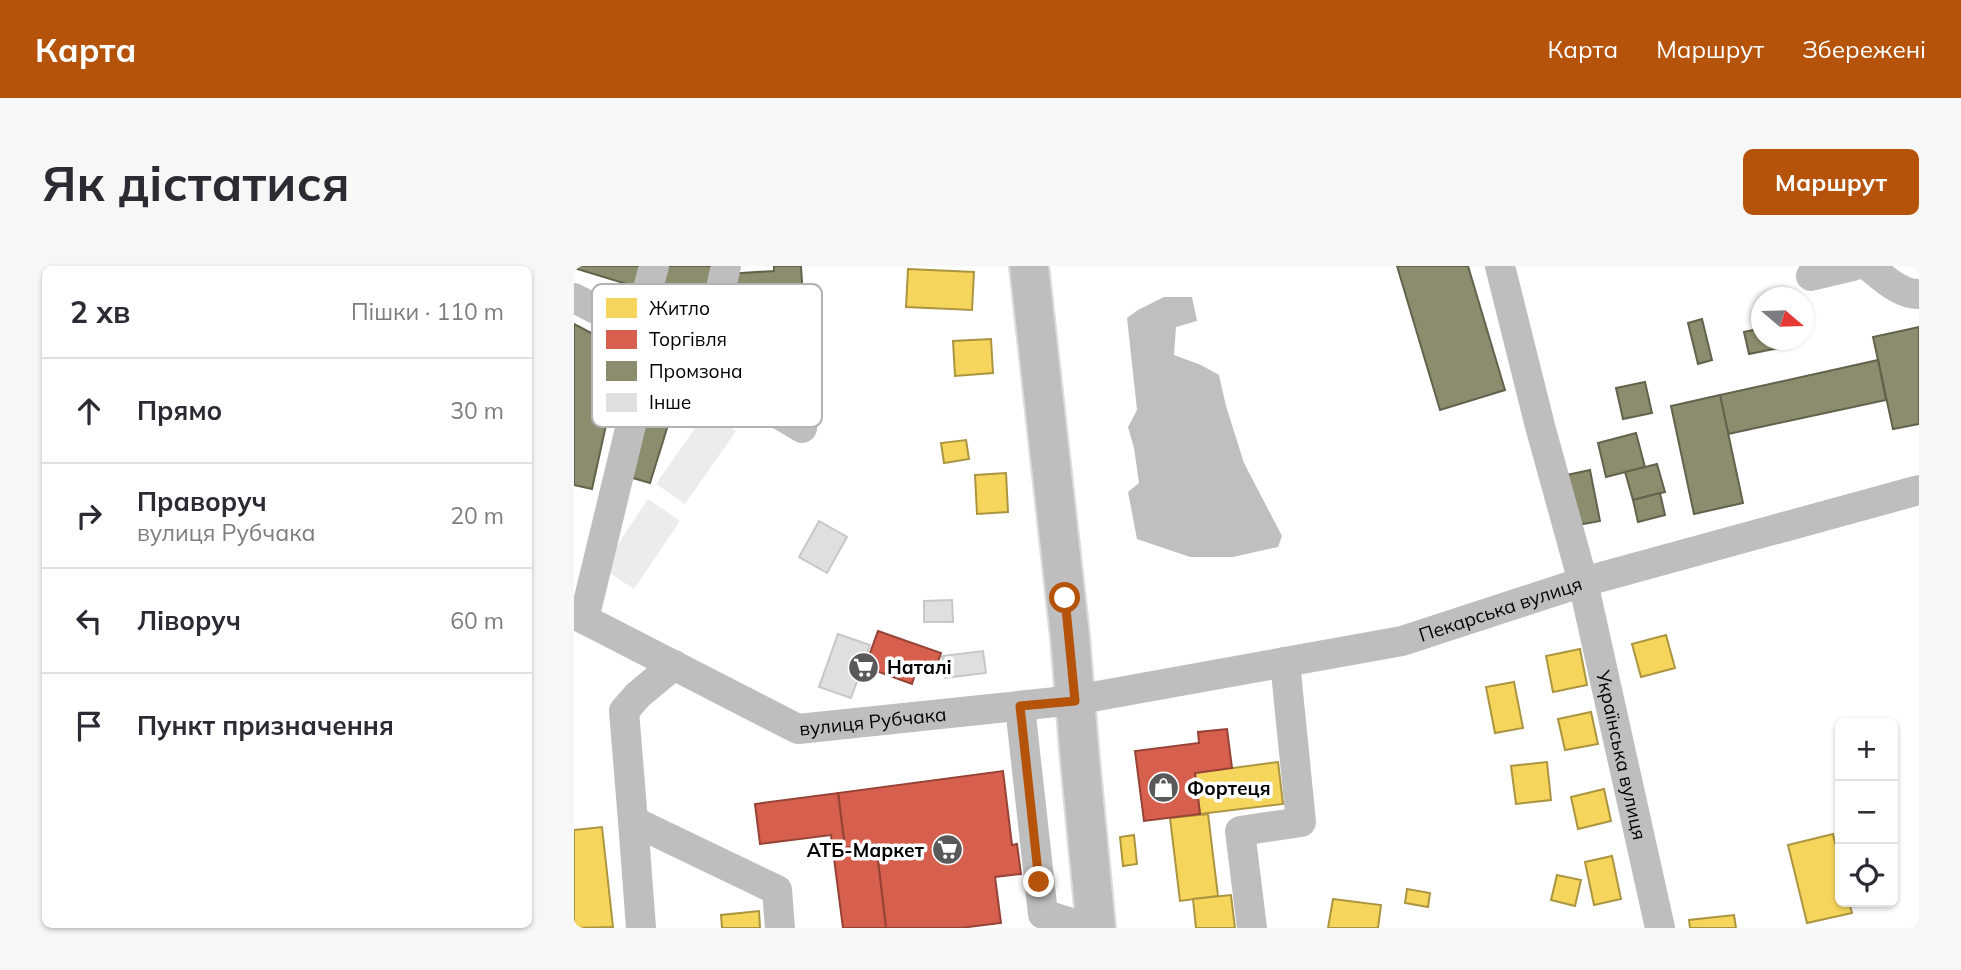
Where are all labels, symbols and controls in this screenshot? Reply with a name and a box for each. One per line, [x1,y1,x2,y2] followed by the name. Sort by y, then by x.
[35,29,137,70] text: Карта
[1548,34,1618,64] text: Карта
[1656,34,1764,64] text: Маршрут
[1802,34,1926,64] text: Збережені
[1743,149,1919,215] button: Маршрут
[42,152,350,213] text: Як дістатися
[592,284,822,427] legend
[1751,287,1814,350] north arrow
[70,293,130,331] text: 2 хв
[649,296,710,320] text: Житло
[351,297,504,326] text: Пішки · 110 m
[649,327,727,351] text: Торгівля
[649,359,743,383] text: Промзона
[649,390,691,414] text: Інше
[70,392,108,430] icon: ahead
[137,394,222,427] text: Прямо
[450,396,504,425] text: 30 m
[137,485,267,518] text: Праворуч
[70,497,108,535] icon: right
[450,501,504,530] text: 20 m
[137,518,316,547] text: вулиця Рубчака
[1416,571,1585,647] street label: Пекарська вулиця
[1049,582,1080,613] route start
[70,602,108,640] icon: left
[137,604,241,637] text: Ліворуч
[450,606,504,635] text: 60 m
[847,650,881,684] supermarket icon: Наталі
[887,655,952,679] place label: Наталі
[1591,667,1652,842] street label: Українська вулиця
[798,702,947,741] street label: вулиця Рубчака
[70,707,108,745] icon: arrive
[137,709,394,742] text: Пункт призначення
[1835,718,1898,907] map controls
[1835,718,1898,781] button: +
[1147,771,1181,805] shop icon: Фортеця
[1187,776,1270,800] place label: Фортеця
[1835,781,1898,844] button: −
[930,833,964,867] supermarket icon: АТБ-Маркет
[807,838,925,862] place label: АТБ-Маркет
[1835,844,1898,907] button: locate
[1023,866,1054,897] route end

